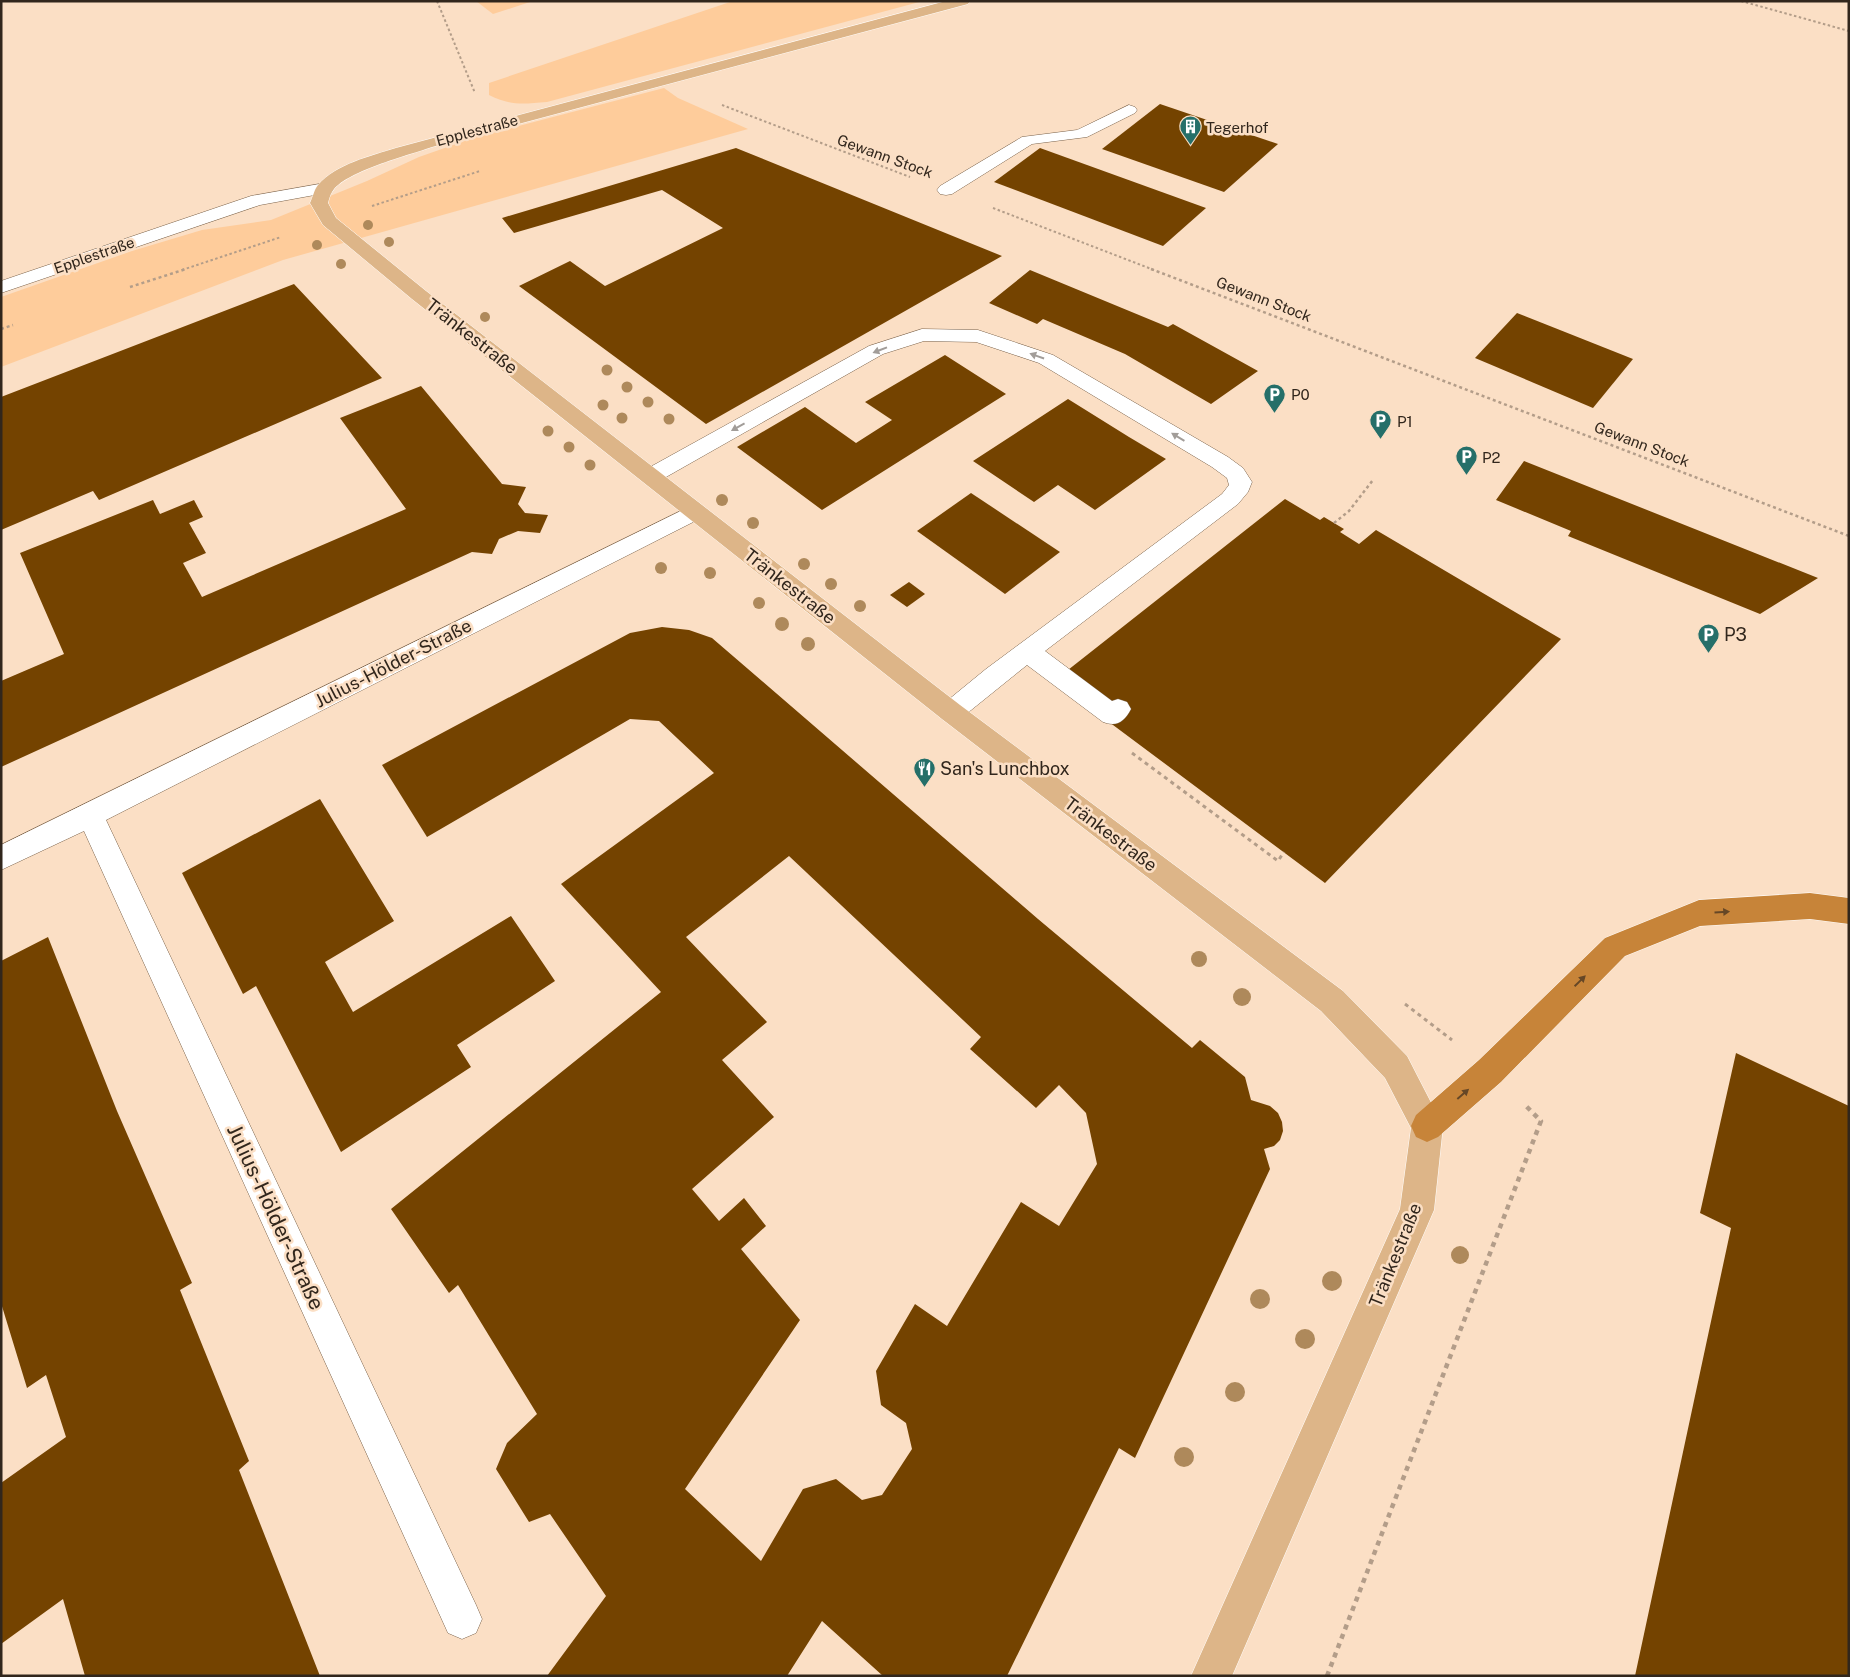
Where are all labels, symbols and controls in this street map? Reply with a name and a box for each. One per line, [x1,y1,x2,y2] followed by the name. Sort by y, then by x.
[434,111,520,149] street label: Epplestraße
[1178,115,1202,146] building icon: Tegerhof
[1206,119,1269,136] place label: Tegerhof
[835,131,935,181] street label: Gewann Stock
[51,233,137,277] street label: Epplestraße
[1214,273,1314,325] street label: Gewann Stock
[422,294,522,378] street label: Tränkestraße
[873,346,887,354] one-way arrow
[1029,352,1044,360] one-way arrow
[1263,382,1287,413] parking icon: P0
[1291,386,1310,403] place label: P0
[1369,409,1393,440] parking icon: P1
[1397,413,1413,430] place label: P1
[1592,418,1692,470] street label: Gewann Stock
[731,423,744,432] one-way arrow
[1171,432,1184,441] one-way arrow
[1454,445,1478,476] parking icon: P2
[1482,449,1501,466] place label: P2
[740,544,840,628] street label: Tränkestraße
[311,614,475,712] street label: Julius-Hölder-Straße
[1696,622,1720,653] parking icon: P3
[1724,624,1747,645] place label: P3
[912,756,936,787] restaurant icon: San's Lunchbox
[940,758,1070,779] place label: San's Lunchbox
[1061,792,1161,876] street label: Tränkestraße
[1714,907,1730,915] one-way arrow
[1574,975,1586,987] one-way arrow
[1457,1088,1469,1100] one-way arrow
[222,1120,330,1314] street label: Julius-Hölder-Straße
[1365,1200,1425,1310] street label: Tränkestraße

